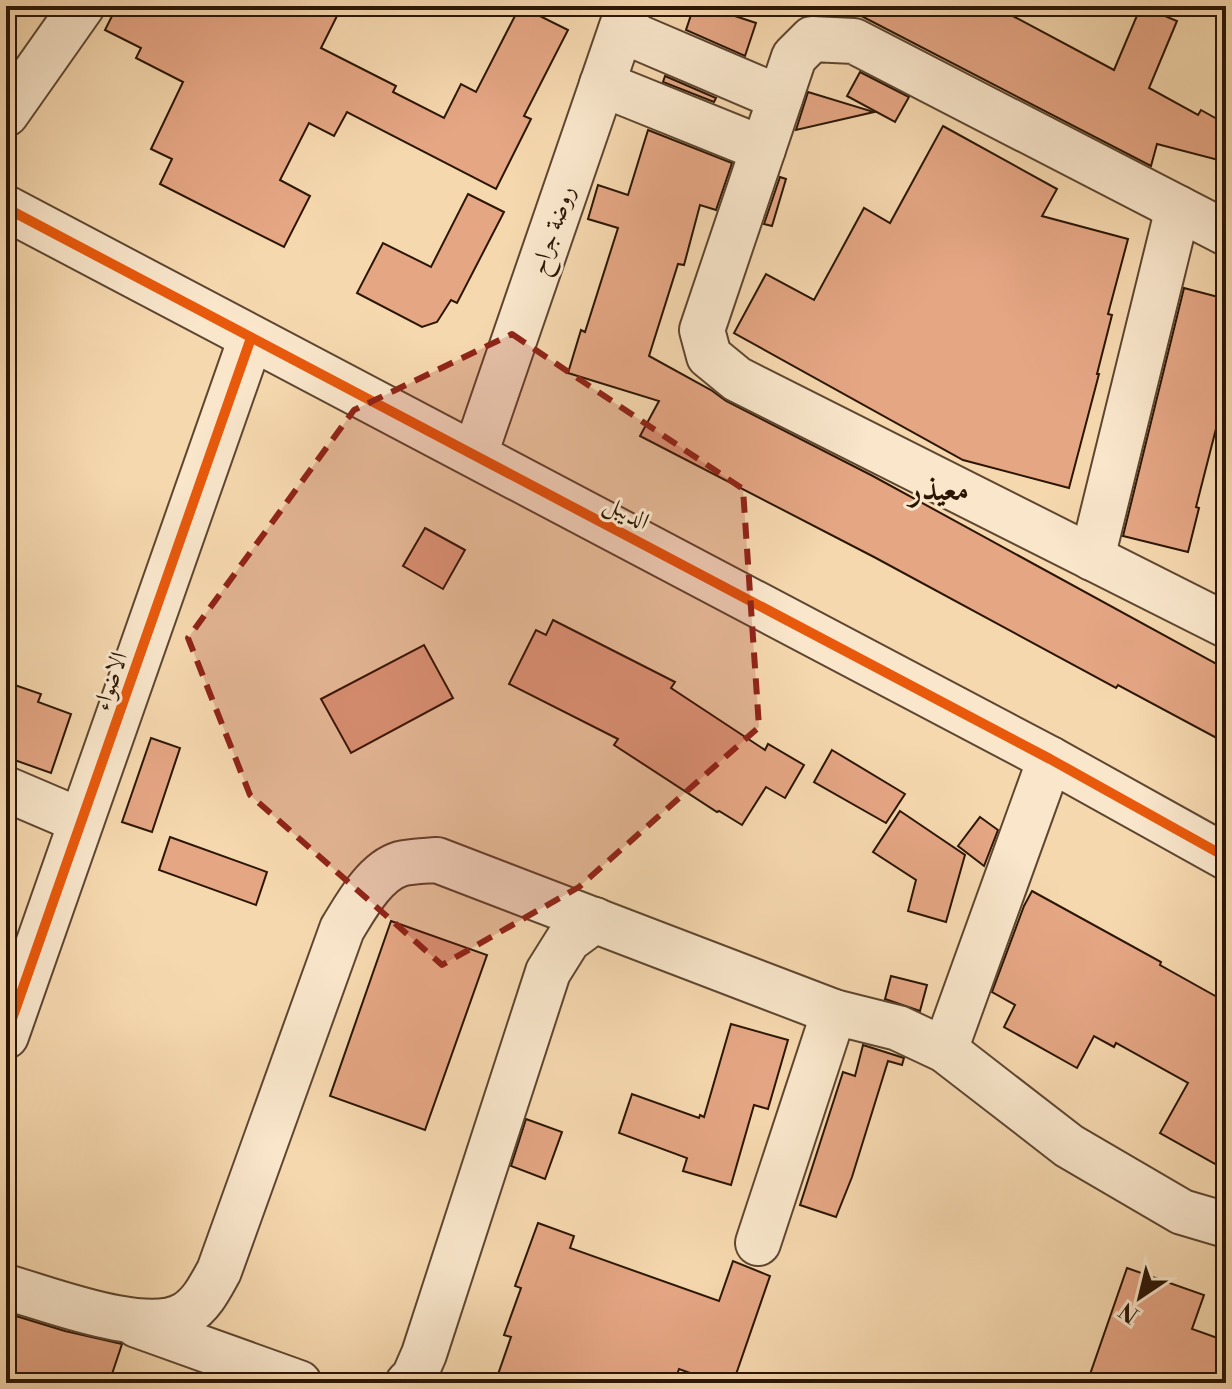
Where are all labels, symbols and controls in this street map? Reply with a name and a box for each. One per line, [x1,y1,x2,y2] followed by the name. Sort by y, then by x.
[524,182,587,280] street label: روضة جراح
[906,470,969,510] district label: معيذر
[598,489,654,538] street label: الديبل
[87,648,135,715] street label: الاضواء
[1100,1257,1180,1337] north arrow
[1114,1296,1144,1328] text: N

